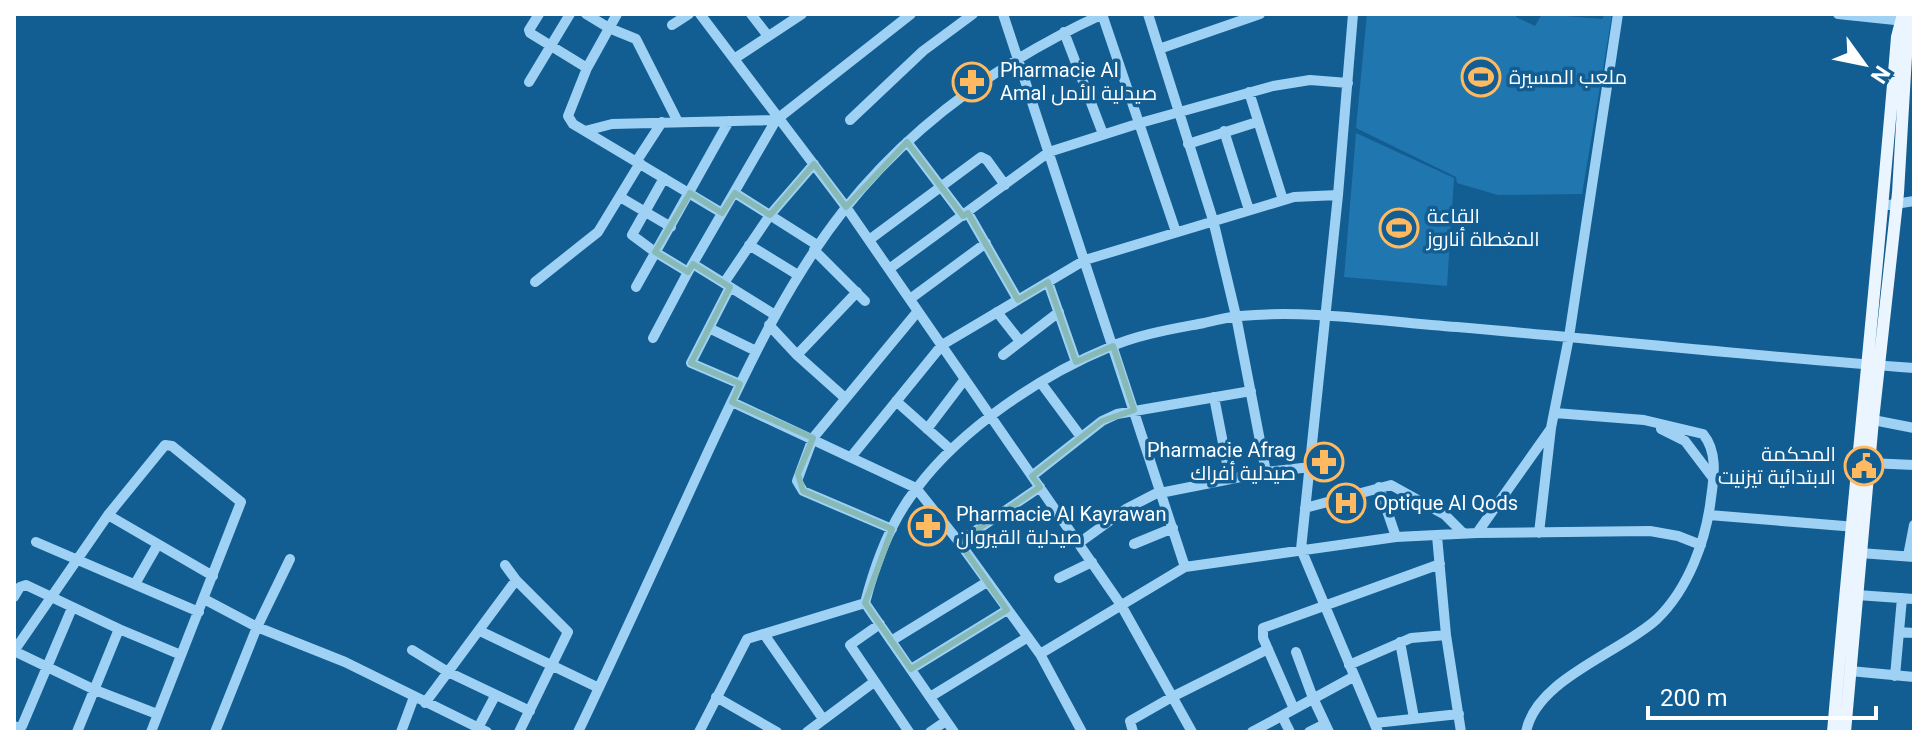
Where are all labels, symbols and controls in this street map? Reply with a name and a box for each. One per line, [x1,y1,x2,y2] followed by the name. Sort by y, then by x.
[1824,24,1904,104] north arrow
[1460,56,1502,98] sports icon: ملعب المسيرة
[1000,58,1157,106] place label: Pharmacie Al Amal صيدلية الأمل
[951,61,993,103] pharmacy icon: Pharmacie Al Amal صيدلية الأمل
[1866,61,1895,88] text: N
[1509,65,1627,89] place label: ملعب المسيرة
[1426,204,1540,251] place label: القاعة المغطاة أناروز
[1378,207,1420,249] sports icon: القاعة المغطاة أناروز
[1147,438,1296,485] place label: Pharmacie Afrag صيدلية أفراك
[1303,441,1345,483] pharmacy icon: Pharmacie Afrag صيدلية أفراك
[1718,442,1836,489] place label: المحكمة الابتدائية تيزنيت
[1843,445,1885,487] public building icon: المحكمة الابتدائية تيزنيت
[1325,482,1367,524] hospital icon: Optique Al Qods
[1374,491,1518,515] place label: Optique Al Qods
[956,502,1166,550] place label: Pharmacie Al Kayrawan صيدلية القيروان
[907,505,949,547] pharmacy icon: Pharmacie Al Kayrawan صيدلية القيروان
[1648,670,1876,720] scale bar
[1660,684,1727,712] text: 200 m

